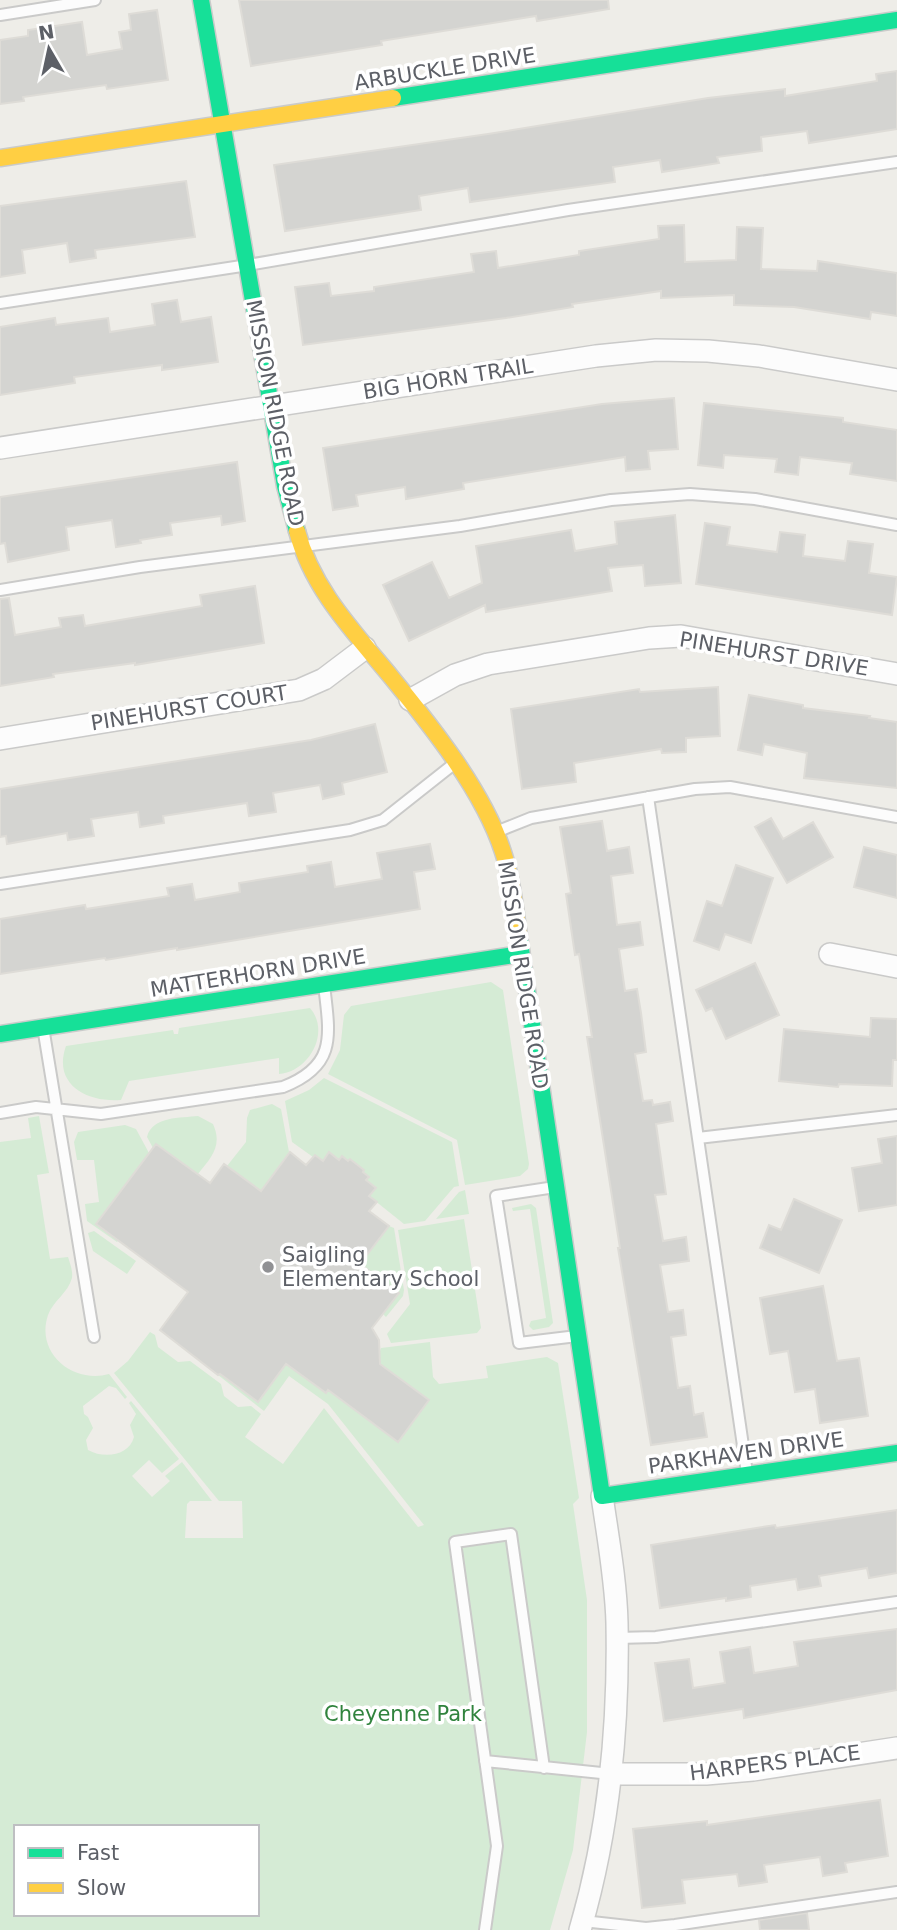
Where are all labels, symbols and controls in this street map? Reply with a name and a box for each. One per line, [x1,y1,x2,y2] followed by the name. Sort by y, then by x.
[14,14,84,84] north arrow
[37,20,56,44] text: N
[353,43,537,95] street label: ARBUCKLE DRIVE
[241,298,309,528] street label: MISSION RIDGE ROAD
[361,354,535,404] street label: BIG HORN TRAIL
[678,627,870,681] street label: PINEHURST DRIVE
[89,681,289,735] street label: PINEHURST COURT
[493,859,553,1091] street label: MISSION RIDGE ROAD
[149,944,367,1002] street label: MATTERHORN DRIVE
[282,1243,479,1291] place label: Saigling Elementary School
[260,1259,276,1275] marker: Saigling Elementary School
[647,1427,845,1479] street label: PARKHAVEN DRIVE
[324,1702,483,1726] park label: Cheyenne Park
[688,1741,862,1785] street label: HARPERS PLACE
[14,1825,259,1916] legend
[77,1841,119,1865] text: Fast
[77,1876,126,1900] text: Slow

